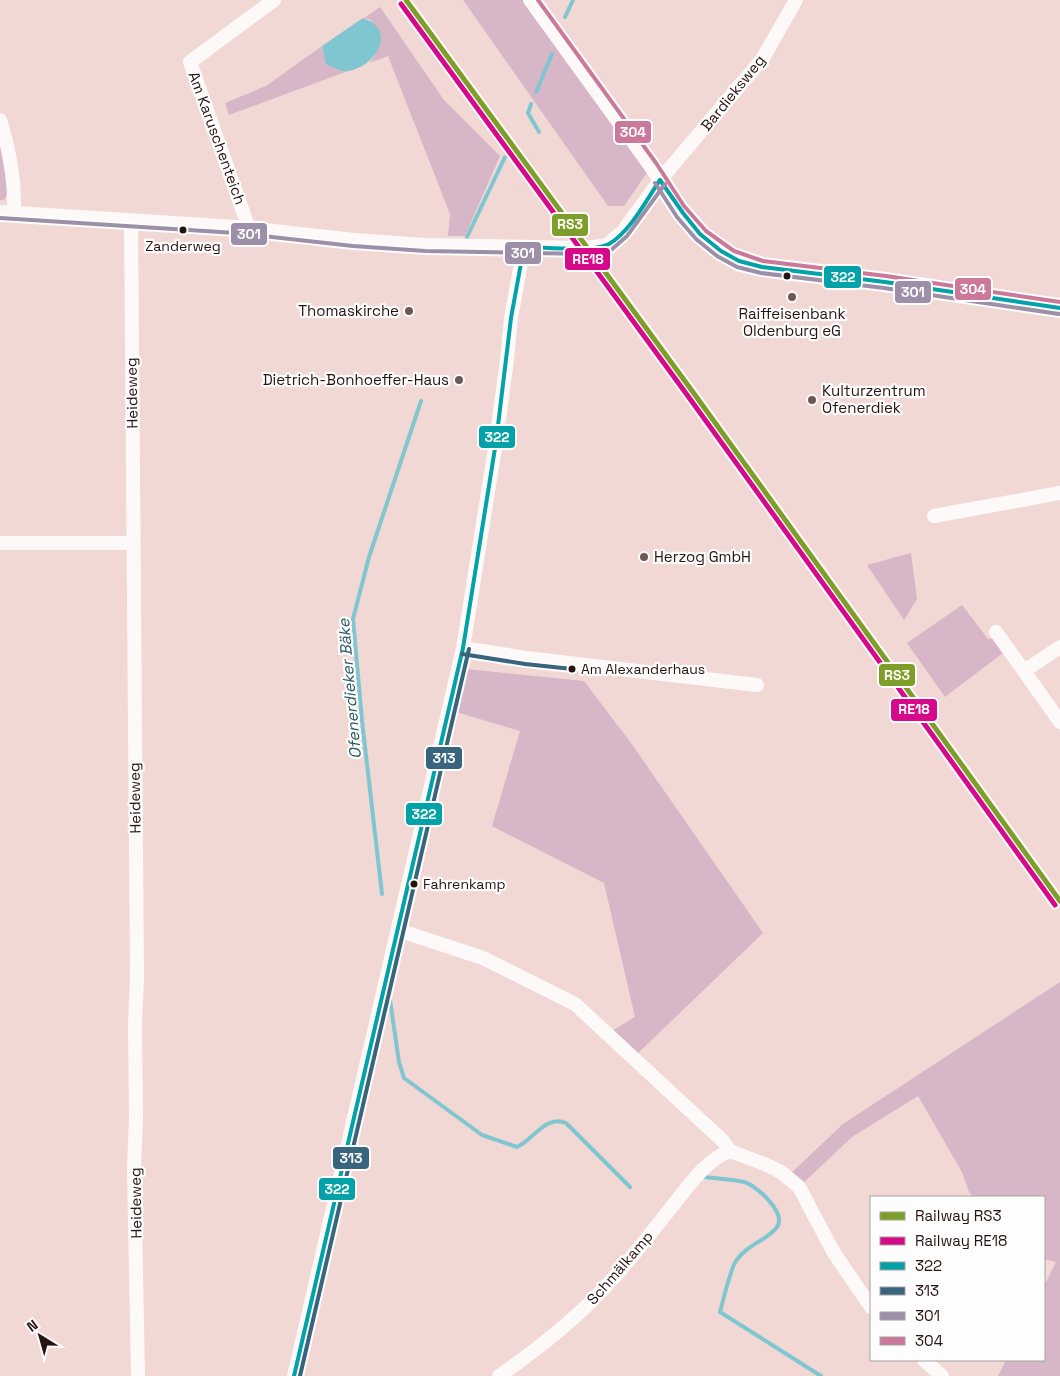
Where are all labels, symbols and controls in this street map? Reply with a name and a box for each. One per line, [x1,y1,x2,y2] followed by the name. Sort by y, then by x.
[696,51,769,134] street label: Bardieksweg
[185,69,250,207] street label: Am Karuschenteich
[614,120,652,144] line badge: 304
[620,123,646,141] text: 304
[551,213,589,237] line badge: RS3
[557,215,583,233] text: RS3
[230,222,268,246] line badge: 301
[178,225,188,235] marker: Zanderweg
[237,225,261,243] text: 301
[145,237,221,255] place label: Zanderweg
[504,241,542,265] line badge: 301
[511,244,535,262] text: 301
[564,247,611,271] line badge: RE18
[572,250,604,268] text: RE18
[823,265,862,289] line badge: 322
[830,268,856,286] text: 322
[782,271,792,281] unlabelled marker
[954,277,992,301] line badge: 304
[894,280,932,304] line badge: 301
[960,280,986,298] text: 304
[901,283,925,301] text: 301
[786,291,798,303] marker: Raiffeisenbank Oldenburg eG
[298,301,399,320] place label: Thomaskirche
[739,304,845,340] place label: Raiffeisenbank Oldenburg eG
[403,305,415,317] marker: Thomaskirche
[121,357,142,429] street label: Heideweg
[263,370,449,389] place label: Dietrich-Bonhoeffer-Haus
[453,374,465,386] marker: Dietrich-Bonhoeffer-Haus
[822,381,926,417] place label: Kulturzentrum Ofenerdiek
[806,394,818,406] marker: Kulturzentrum Ofenerdiek
[478,425,516,449] line badge: 322
[484,428,510,446] text: 322
[654,547,751,566] place label: Herzog GmbH
[638,551,650,563] marker: Herzog GmbH
[333,617,366,760] water label: Ofenerdieker Bäke
[581,660,705,678] place label: Am Alexanderhaus
[878,663,916,687] line badge: RS3
[567,664,577,674] marker: Am Alexanderhaus
[884,666,910,684] text: RS3
[890,698,938,722] line badge: RE18
[898,700,930,718] text: RE18
[425,746,463,770] line badge: 313
[432,749,456,767] text: 313
[124,762,145,834] street label: Heideweg
[405,802,443,826] line badge: 322
[411,805,437,823] text: 322
[423,875,505,893] place label: Fahrenkamp
[409,879,419,889] marker: Fahrenkamp
[332,1146,370,1170] line badge: 313
[339,1149,363,1167] text: 313
[125,1167,146,1239] street label: Heideweg
[318,1177,356,1201] line badge: 322
[324,1180,350,1198] text: 322
[870,1196,1045,1361] legend
[915,1206,1002,1225] text: Railway RS3
[582,1227,657,1308] street label: Schmälkamp
[915,1231,1007,1250] text: Railway RE18
[915,1256,942,1275] text: 322
[915,1281,939,1300] text: 313
[915,1306,940,1325] text: 301
[15,1311,65,1361] north arrow
[23,1316,41,1336] text: N
[915,1331,943,1350] text: 304

